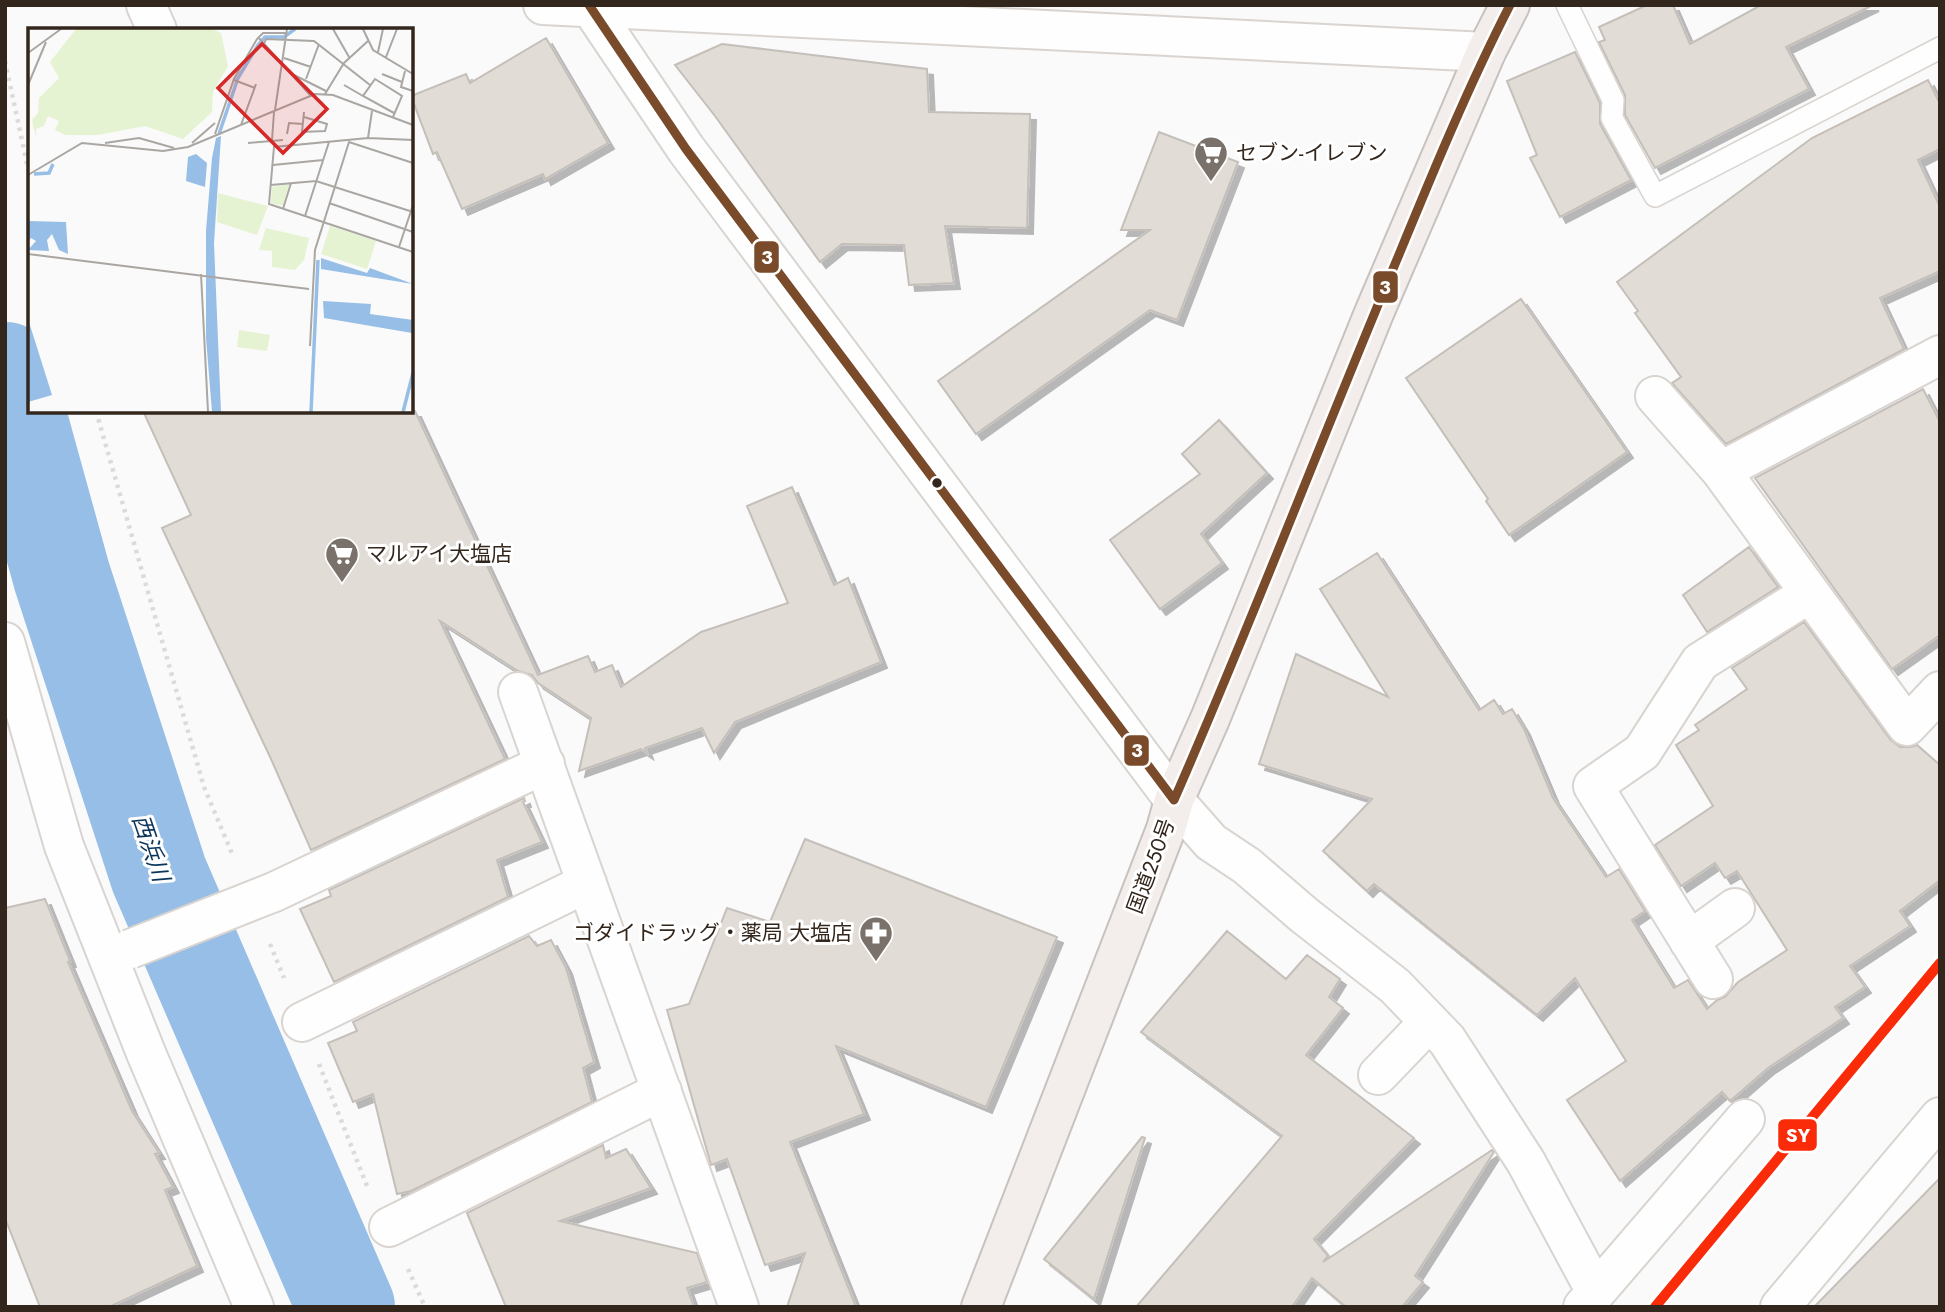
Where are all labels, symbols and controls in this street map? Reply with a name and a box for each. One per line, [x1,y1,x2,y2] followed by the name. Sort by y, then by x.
[28,28,413,413] inset map
[1192,134,1230,183] supermarket icon: セブン-イレブン
[1236,138,1387,168] place label: セブン-イレブン
[753,240,780,274] line badge: 3
[761,244,773,271] text: 3
[1372,270,1399,304] line badge: 3
[1379,274,1391,301] text: 3
[930,476,944,490] unlabelled marker
[323,535,361,584] supermarket icon: マルアイ大塩店
[366,539,512,569] place label: マルアイ大塩店
[1123,734,1150,767] line badge: 3
[1131,737,1143,764] text: 3
[124,810,179,889] water label: 西浜川
[1120,814,1182,918] street label: 国道250号
[857,914,895,963] pharmacy icon: ゴダイドラッグ・薬局 大塩店
[573,918,852,948] place label: ゴダイドラッグ・薬局 大塩店
[1777,1118,1818,1152] line badge: SY
[1786,1122,1811,1149] text: SY

